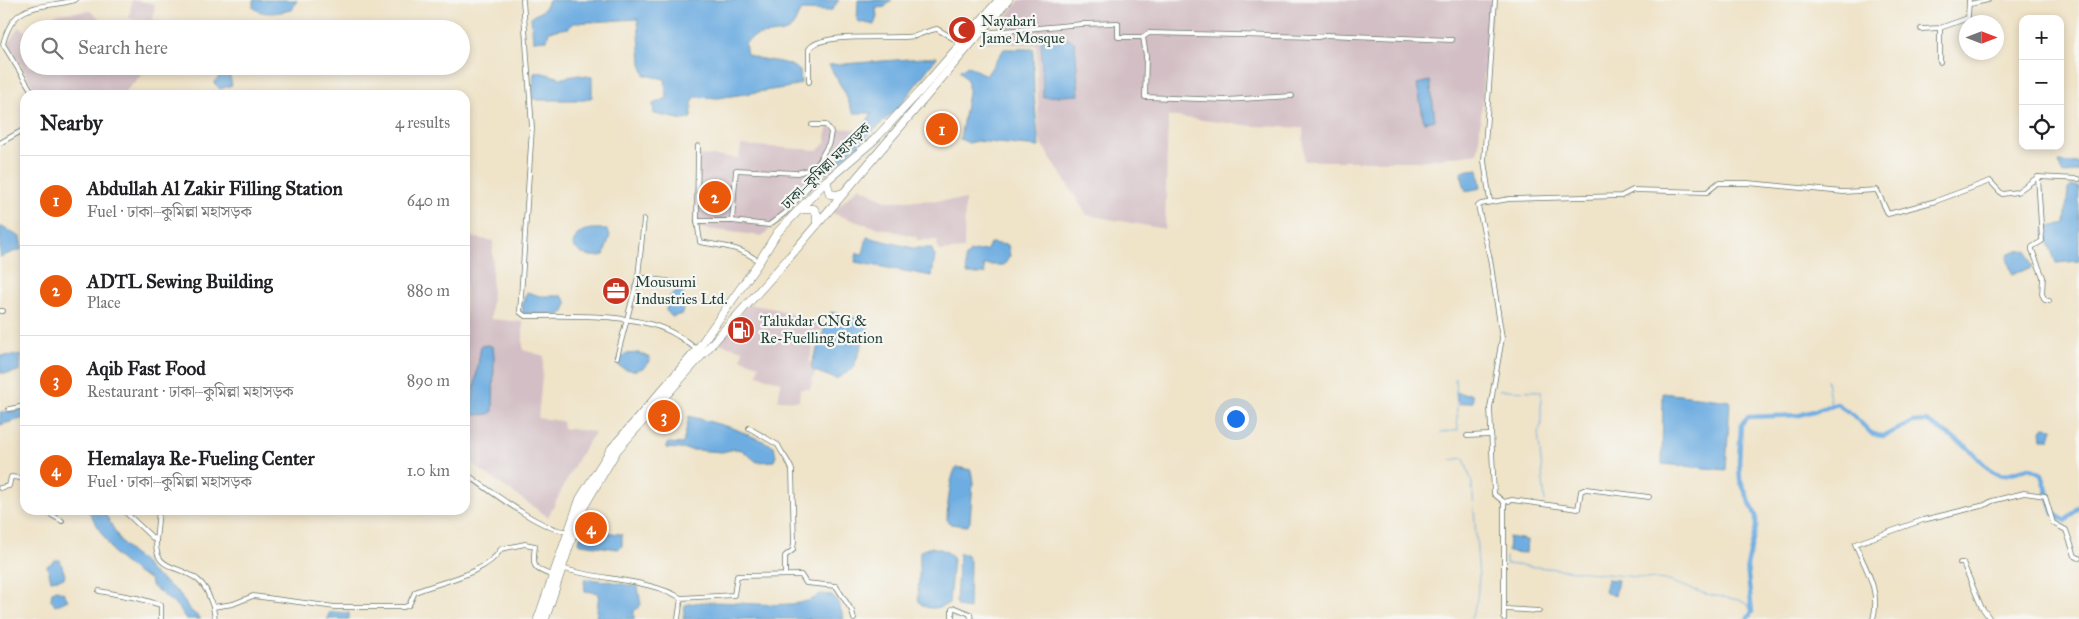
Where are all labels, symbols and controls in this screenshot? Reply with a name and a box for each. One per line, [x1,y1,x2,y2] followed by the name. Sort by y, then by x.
[979,12,1065,48] place label: Nayabari Jame Mosque
[947,15,977,45] mosque icon: Nayabari Jame Mosque
[1959,15,2004,60] north arrow
[2019,15,2064,150] map controls
[2019,15,2064,60] button: +
[20,20,470,75] search box
[38,34,66,62] icon: search
[78,36,168,59] text: Search here
[2019,60,2064,105] button: −
[2019,105,2064,150] button: locate
[40,110,103,136] text: Nearby
[926,110,958,148] pin: 1
[395,113,450,132] text: 4 results
[777,119,875,214] street label: ঢাকা–কুমিল্লা মহাসড়ক
[87,177,343,200] text: Abdullah Al Zakir Filling Station
[699,178,731,216] pin: 2
[53,191,59,210] text: 1
[407,191,450,210] text: 640 m
[87,202,252,221] text: Fuel · ঢাকা–কুমিল্লা মহাসড়ক
[87,270,273,293] text: ADTL Sewing Building
[635,273,728,308] place label: Mousumi Industries Ltd.
[601,276,631,306] office icon: Mousumi Industries Ltd.
[52,281,60,300] text: 2
[407,281,450,300] text: 880 m
[87,293,121,312] text: Place
[760,312,883,347] place label: Talukdar CNG & Re-Fuelling Station
[726,315,756,345] fuel station icon: Talukdar CNG & Re-Fuelling Station
[87,357,206,380] text: Aqib Fast Food
[53,371,59,390] text: 3
[407,371,450,390] text: 890 m
[87,382,294,401] text: Restaurant · ঢাকা–কুমিল্লা মহাসড়ক
[648,397,680,435] pin: 3
[1223,406,1249,432] your location
[87,447,315,470] text: Hemalaya Re-Fueling Center
[52,461,60,480] text: 4
[407,461,450,480] text: 1.0 km
[87,472,252,491] text: Fuel · ঢাকা–কুমিল্লা মহাসড়ক
[575,509,607,547] pin: 4

